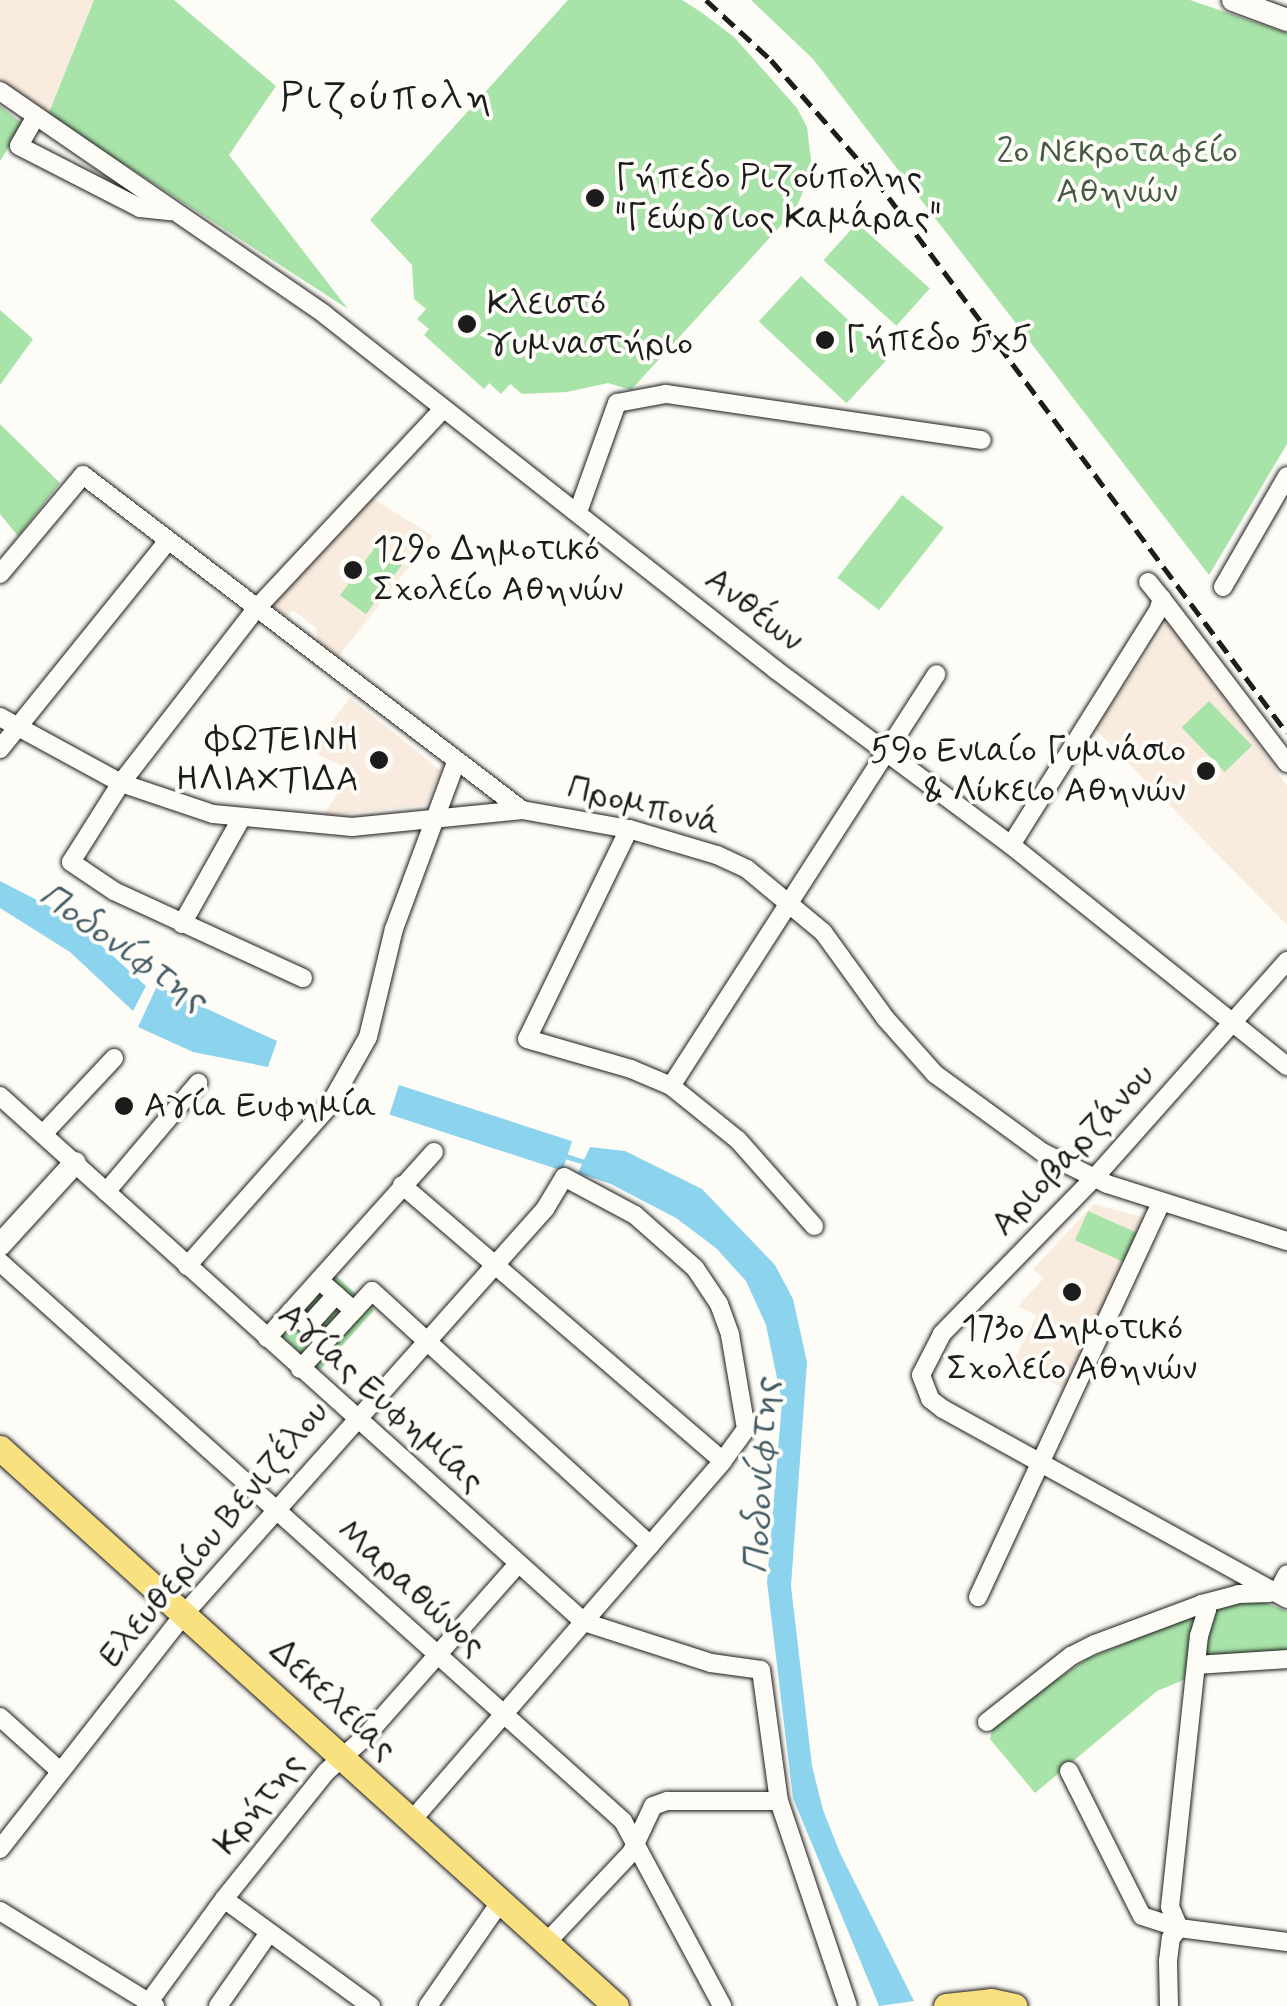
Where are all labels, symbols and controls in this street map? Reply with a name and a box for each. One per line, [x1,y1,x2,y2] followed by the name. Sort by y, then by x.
[280,74,494,122] district label: Ριζούπολη
[996,131,1238,213] park label: 2ο Νεκροταφείο Αθηνών
[615,157,941,239] place label: Γήπεδο Ριζούπολης "Γεώργιος Καμάρας"
[584,187,606,209] marker: Γήπεδο Ριζούπολης "Γεώργιος Καμάρας"
[487,283,693,365] place label: Κλειστό γυμναστήριο
[456,313,478,335] marker: Κλειστό γυμναστήριο
[845,319,1029,361] place label: Γήπεδο 5x5
[814,329,836,351] marker: Γήπεδο 5x5
[373,529,623,611] place label: 129ο Δημοτικό Σχολείο Αθηνών
[696,558,812,662] street label: Ανθέων
[342,559,364,581] marker: 129ο Δημοτικό Σχολείο Αθηνών
[176,719,359,801] place label: ΦΩΤΕΙΝΗ ΗΛΙΑΧΤΙΔΑ
[870,730,1186,812] place label: 59ο Ενιαίο Γυμνάσιο & Λύκειο Αθηνών
[368,749,390,771] marker: ΦΩΤΕΙΝΗ ΗΛΙΑΧΤΙΔΑ
[1195,760,1217,782] marker: 59ο Ενιαίο Γυμνάσιο & Λύκειο Αθηνών
[563,767,725,845] street label: Προμπονά
[30,873,216,1023] water label: Ποδονίφτης
[982,1055,1164,1245] street label: Αριοβαρζάνου
[144,1085,377,1127] place label: Αγία Ευφημία
[113,1095,135,1117] marker: Αγία Ευφημία
[1061,1281,1083,1303] marker: 173ο Δημοτικό Σχολείο Αθηνών
[269,1294,493,1502] street label: Αγίας Ευφημίας
[947,1308,1197,1390] place label: 173ο Δημοτικό Σχολείο Αθηνών
[734,1377,790,1575] water label: Ποδονίφτης
[90,1392,338,1676] street label: Ελευθερίου Βενιζέλου
[328,1510,494,1666] street label: Μαραθώνος
[261,1630,405,1770] street label: Δεκελείας
[205,1744,313,1864] street label: Κρήτης

